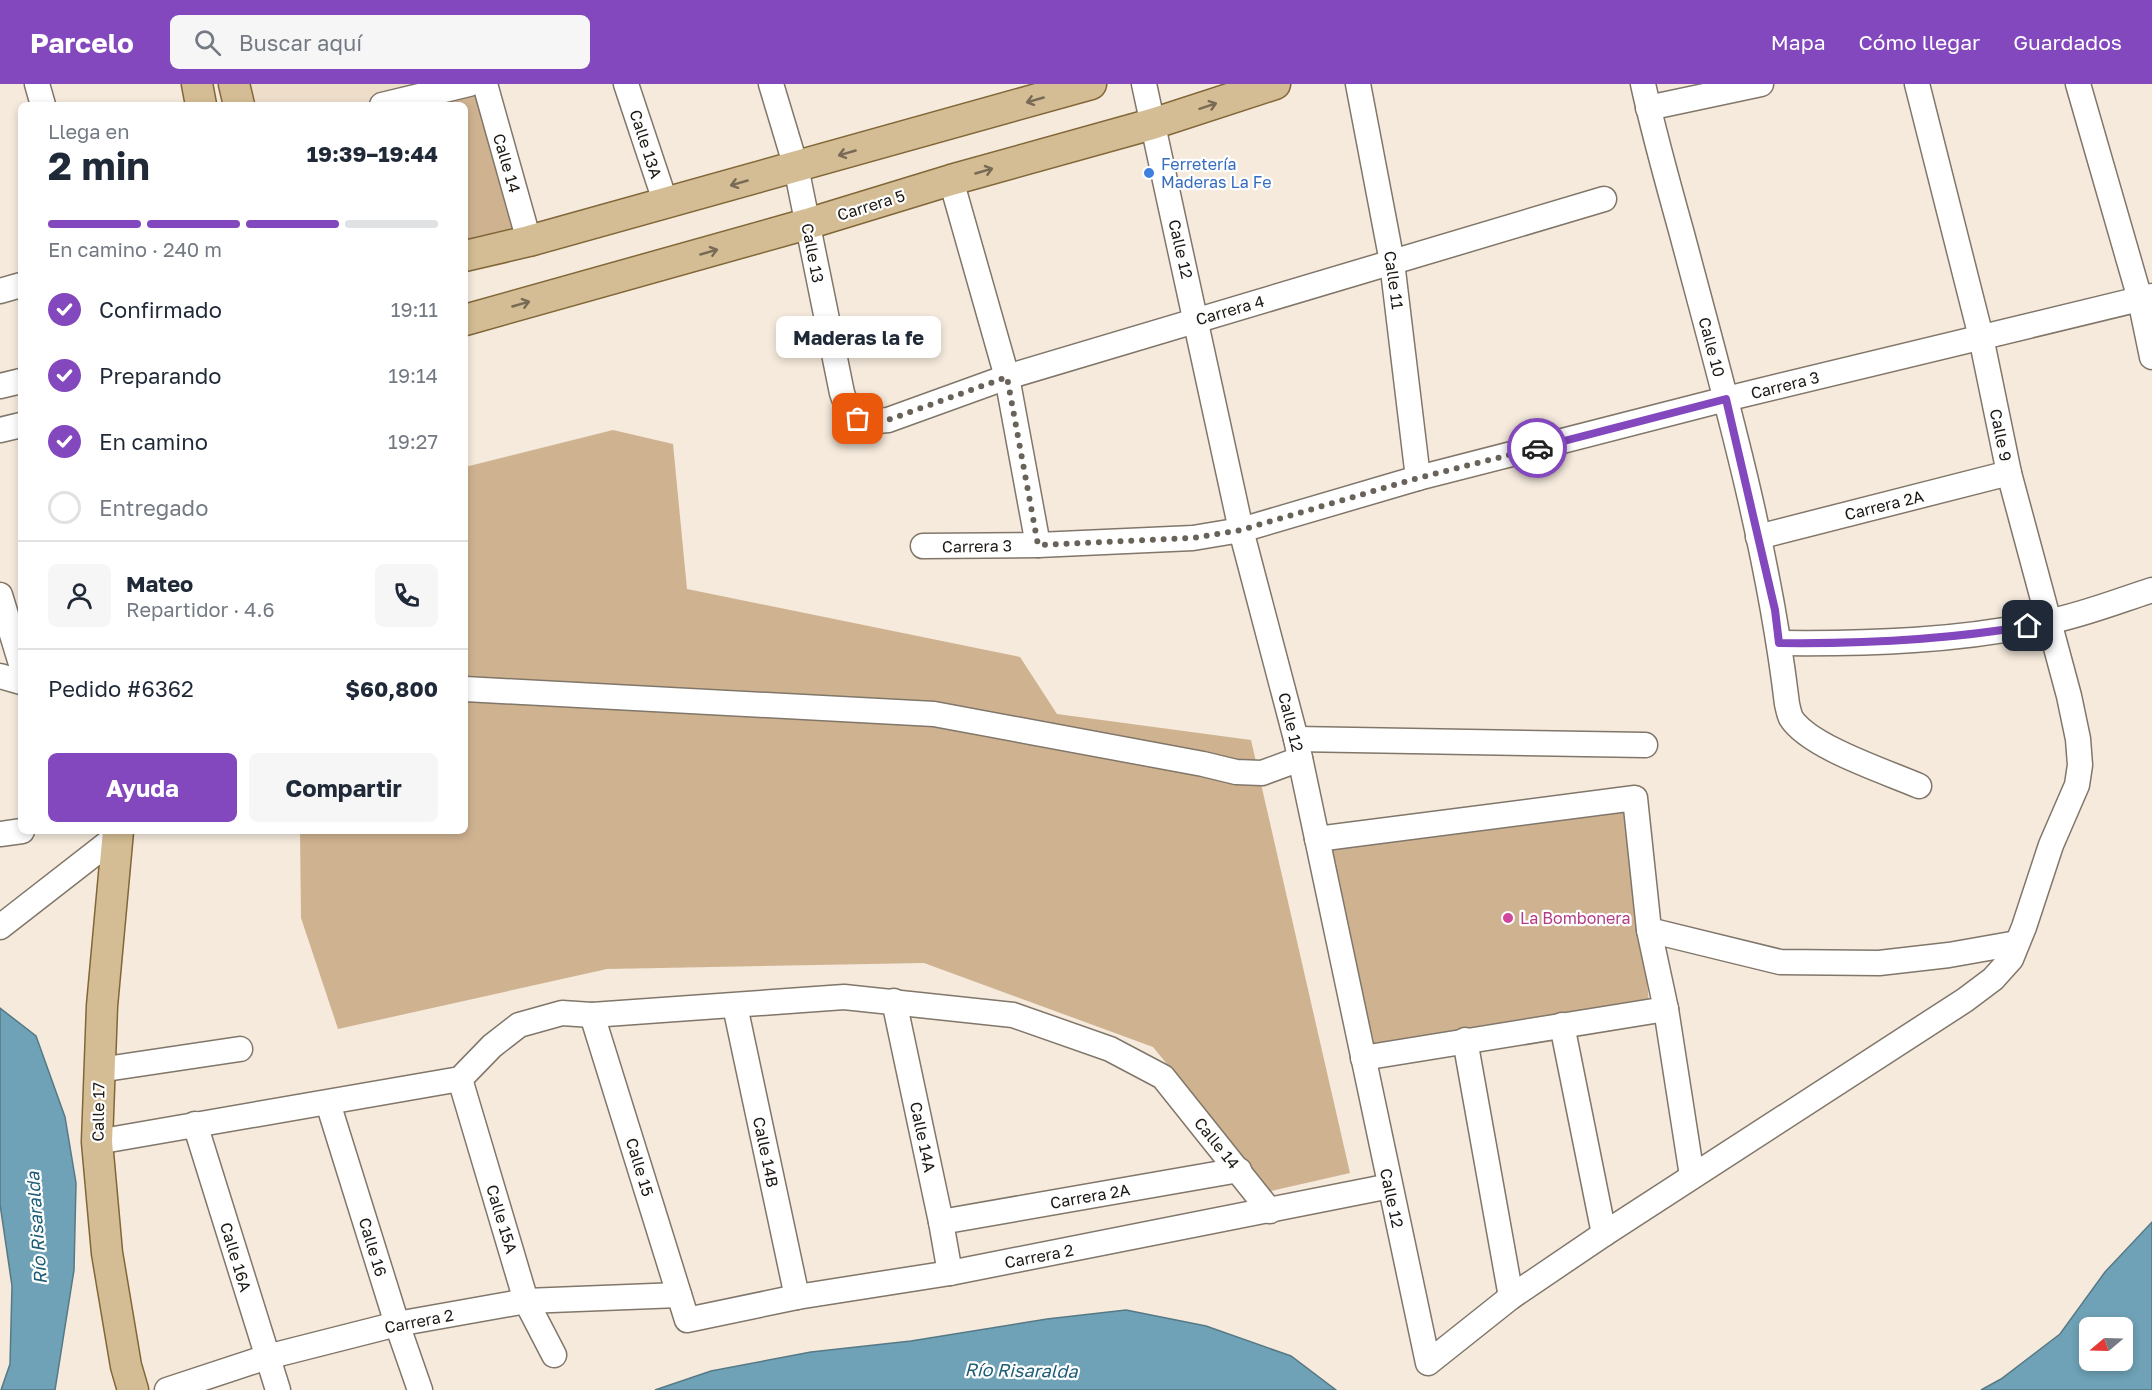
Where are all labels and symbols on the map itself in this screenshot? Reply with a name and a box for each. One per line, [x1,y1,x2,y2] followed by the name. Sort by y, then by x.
[1026,95,1045,106] one-way arrow
[1198,99,1217,110] one-way arrow
[626,107,667,181] street label: Calle 13A
[489,131,525,195] street label: Calle 14
[838,148,857,159] one-way arrow
[1161,154,1271,192] place label: Ferretería Maderas La Fe
[974,165,993,176] one-way arrow
[1142,166,1156,180] marker: Ferretería Maderas La Fe
[730,178,749,189] one-way arrow
[835,185,907,225] street label: Carrera 5
[1164,217,1198,281] street label: Calle 12
[797,221,829,285] street label: Calle 13
[699,245,718,257] one-way arrow
[1380,249,1408,311] street label: Calle 11
[1193,291,1267,329] street label: Carrera 4
[511,298,530,310] one-way arrow
[1694,315,1730,379] street label: Calle 10
[776,317,940,359] callout: Maderas la fe
[1749,367,1821,403] street label: Carrera 3
[832,393,883,444] pin
[1986,407,2016,463] street label: Calle 9
[1507,418,1567,478] courier
[1842,485,1926,524] street label: Carrera 2A
[942,535,1012,557] street label: Carrera 3
[2002,600,2053,651] pin
[1274,690,1308,754] street label: Calle 12
[1520,908,1630,928] place label: La Bombonera
[1501,911,1515,925] marker: La Bombonera
[87,1082,109,1142] street label: Calle 17
[906,1100,940,1174] street label: Calle 14A
[1190,1113,1244,1173] street label: Calle 14
[749,1115,783,1189] street label: Calle 14B
[622,1135,658,1199] street label: Calle 15
[1376,1166,1408,1230] street label: Calle 12
[21,1170,51,1285] water label: Río Risaralda
[1049,1179,1132,1213] street label: Carrera 2A
[482,1182,522,1256] street label: Calle 15A
[355,1215,391,1279] street label: Calle 16
[216,1220,256,1294] street label: Calle 16A
[1003,1240,1075,1272] street label: Carrera 2
[383,1305,455,1337] street label: Carrera 2
[2079,1317,2133,1371] north arrow
[964,1358,1079,1382] water label: Río Risaralda

